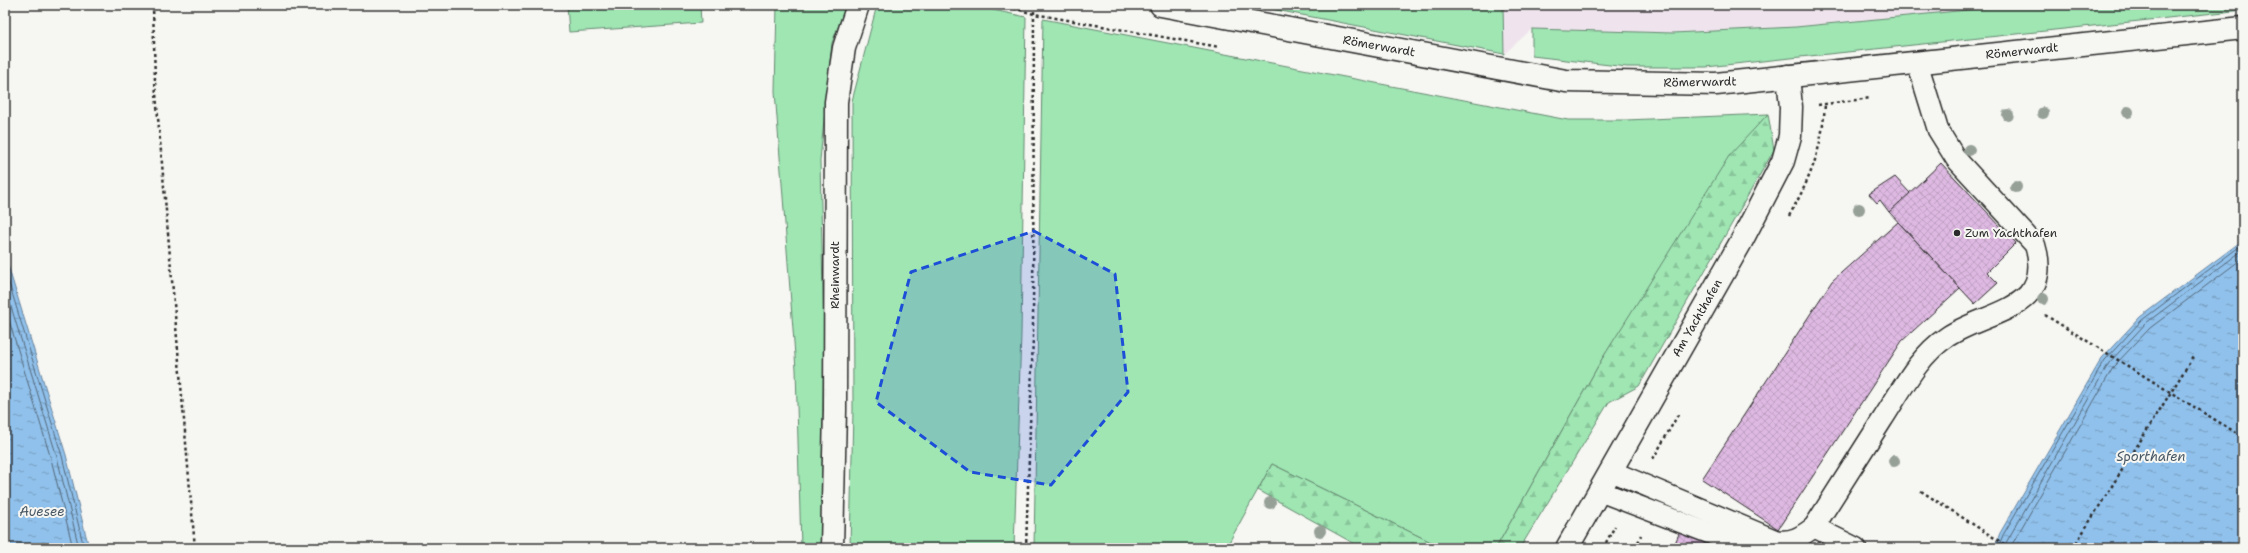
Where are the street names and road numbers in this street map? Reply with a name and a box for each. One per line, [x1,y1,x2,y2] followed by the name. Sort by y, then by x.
[1342,32,1416,60] street label: Römerwardt
[1985,39,2059,63] street label: Römerwardt
[1663,73,1737,91] street label: Römerwardt
[827,241,843,309] street label: Rheinwardt
[1668,276,1726,360] street label: Am Yachthafen

